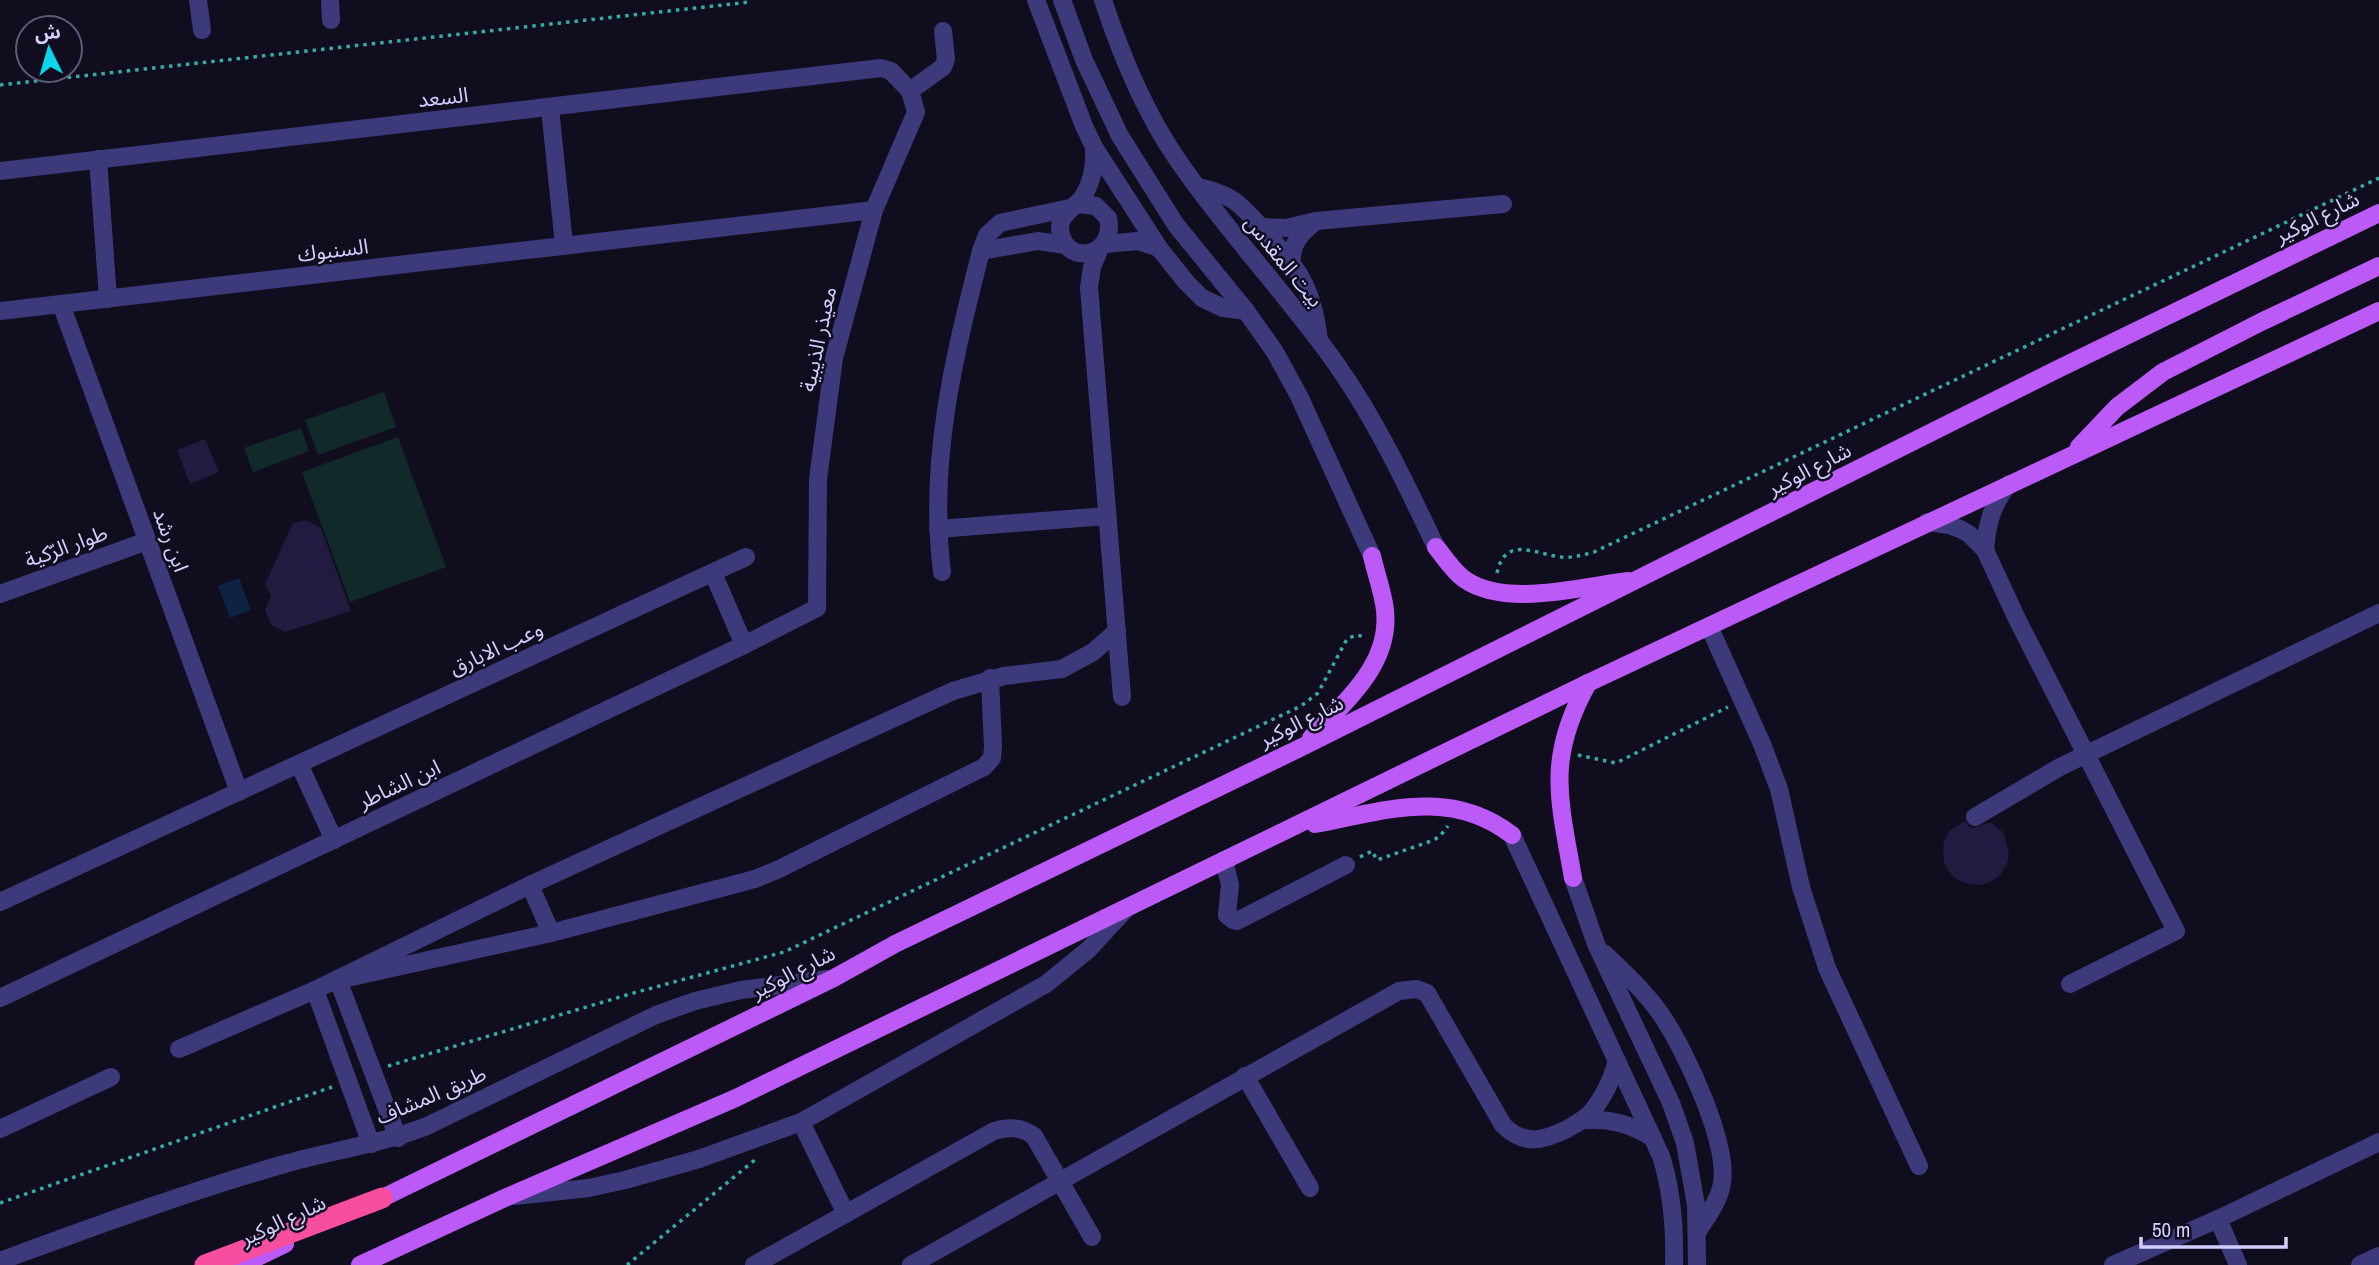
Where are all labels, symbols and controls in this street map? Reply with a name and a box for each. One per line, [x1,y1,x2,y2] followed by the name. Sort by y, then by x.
[14,14,84,84] north arrow
[33,18,62,46] text: ش
[416,80,470,114] street label: السعد
[2269,184,2365,251] street label: شارع الوكير
[1238,209,1330,313] street label: بيت المقدس
[296,231,370,269] street label: السنبوك
[793,284,843,394] street label: معيذر الذيبية
[1761,435,1857,504] street label: شارع الوكير
[146,504,196,576] street label: ابن رشد
[21,518,111,574] street label: طوار الرّكية
[445,614,547,682] street label: وعب الابارق
[1253,688,1349,755] street label: شارع الوكير
[352,752,445,816] street label: ابن الشاطر
[745,938,841,1007] street label: شارع الوكير
[371,1059,491,1131] street label: طريق المشاف
[235,1188,331,1254] street label: شارع الوكير
[2141,1206,2286,1250] scale bar
[2152,1215,2190,1244] text: 50 m

